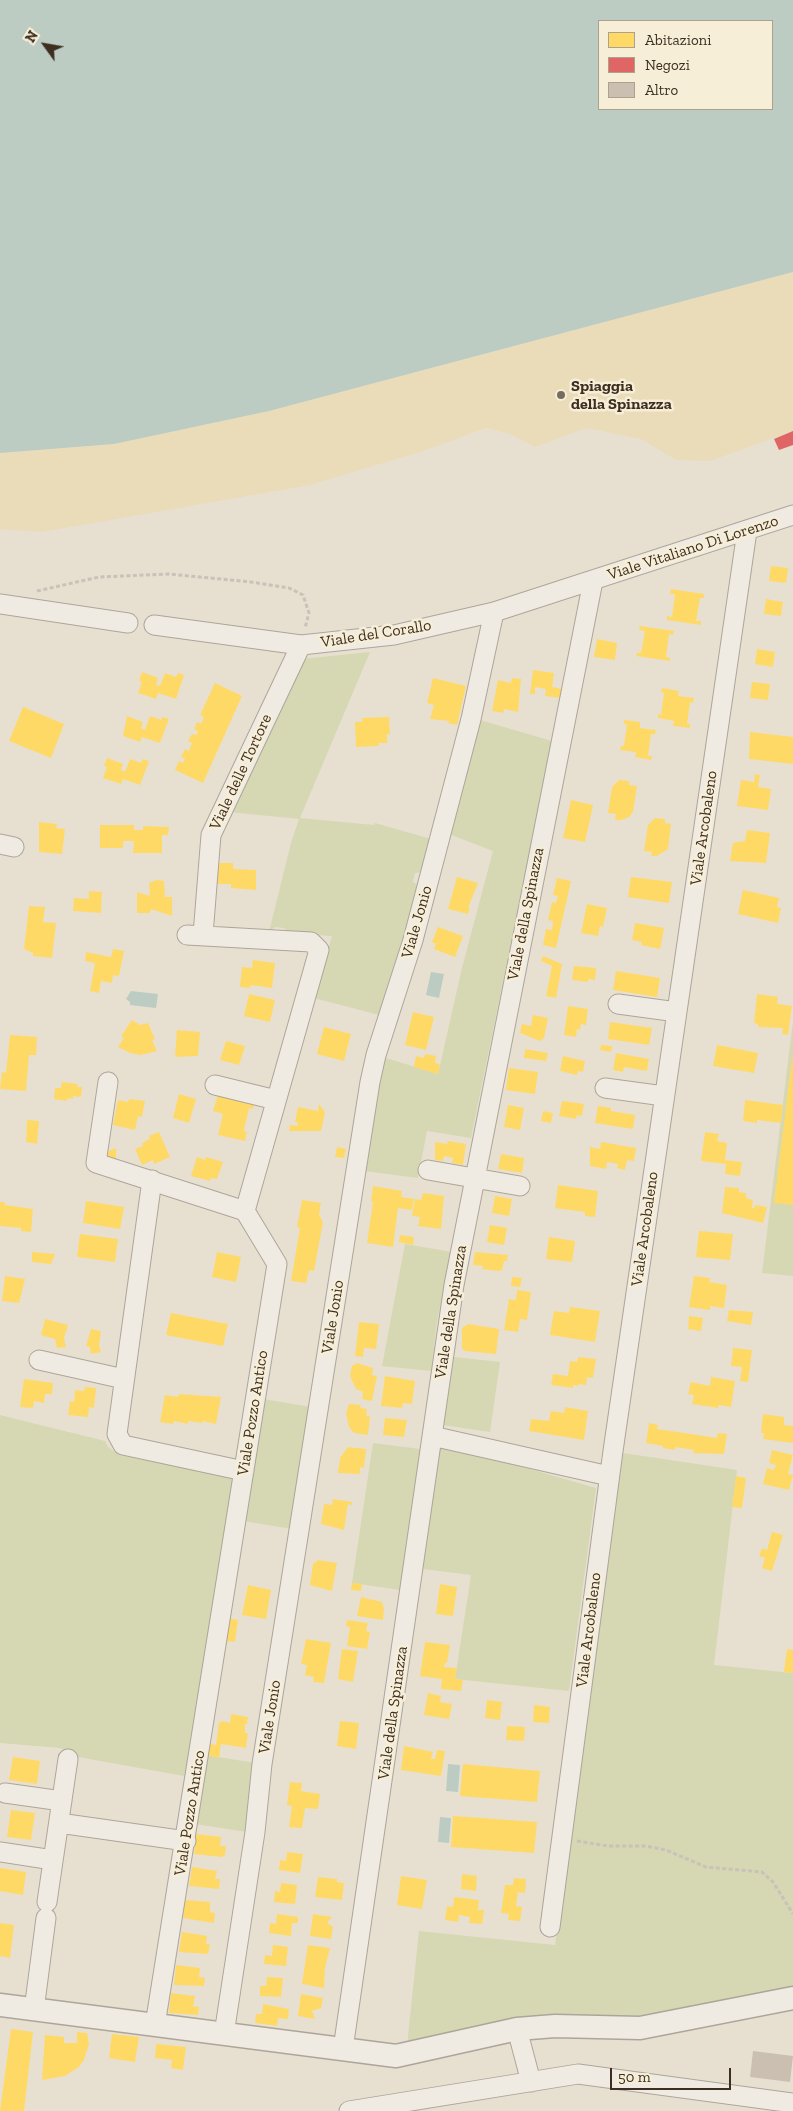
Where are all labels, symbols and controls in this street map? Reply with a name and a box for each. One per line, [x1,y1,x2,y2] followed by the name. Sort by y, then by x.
[20,20,70,70] north arrow
[598,20,773,110] legend
[22,28,42,46] text: N
[645,31,711,49] text: Abitazioni
[645,56,690,74] text: Negozi
[645,81,678,99] text: Altro
[571,376,672,414] place label: Spiaggia della Spinazza
[555,389,567,401] marker: Spiaggia della Spinazza
[605,511,781,585] street label: Viale Vitaliano Di Lorenzo
[319,616,433,652] street label: Viale del Corallo
[206,711,276,833] street label: Viale delle Tortore
[686,769,722,887] street label: Viale Arcobaleno
[504,846,548,982] street label: Viale della Spinazza
[397,883,437,961] street label: Viale Jonio
[627,1170,663,1288] street label: Viale Arcobaleno
[431,1244,471,1380] street label: Viale della Spinazza
[318,1279,348,1355] street label: Viale Jonio
[234,1349,272,1477] street label: Viale Pozzo Antico
[572,1571,606,1689] street label: Viale Arcobaleno
[374,1645,412,1781] street label: Viale della Spinazza
[255,1679,285,1755] street label: Viale Jonio
[171,1749,209,1877] street label: Viale Pozzo Antico
[613,2058,734,2090] scale bar
[618,2068,651,2086] text: 50 m

